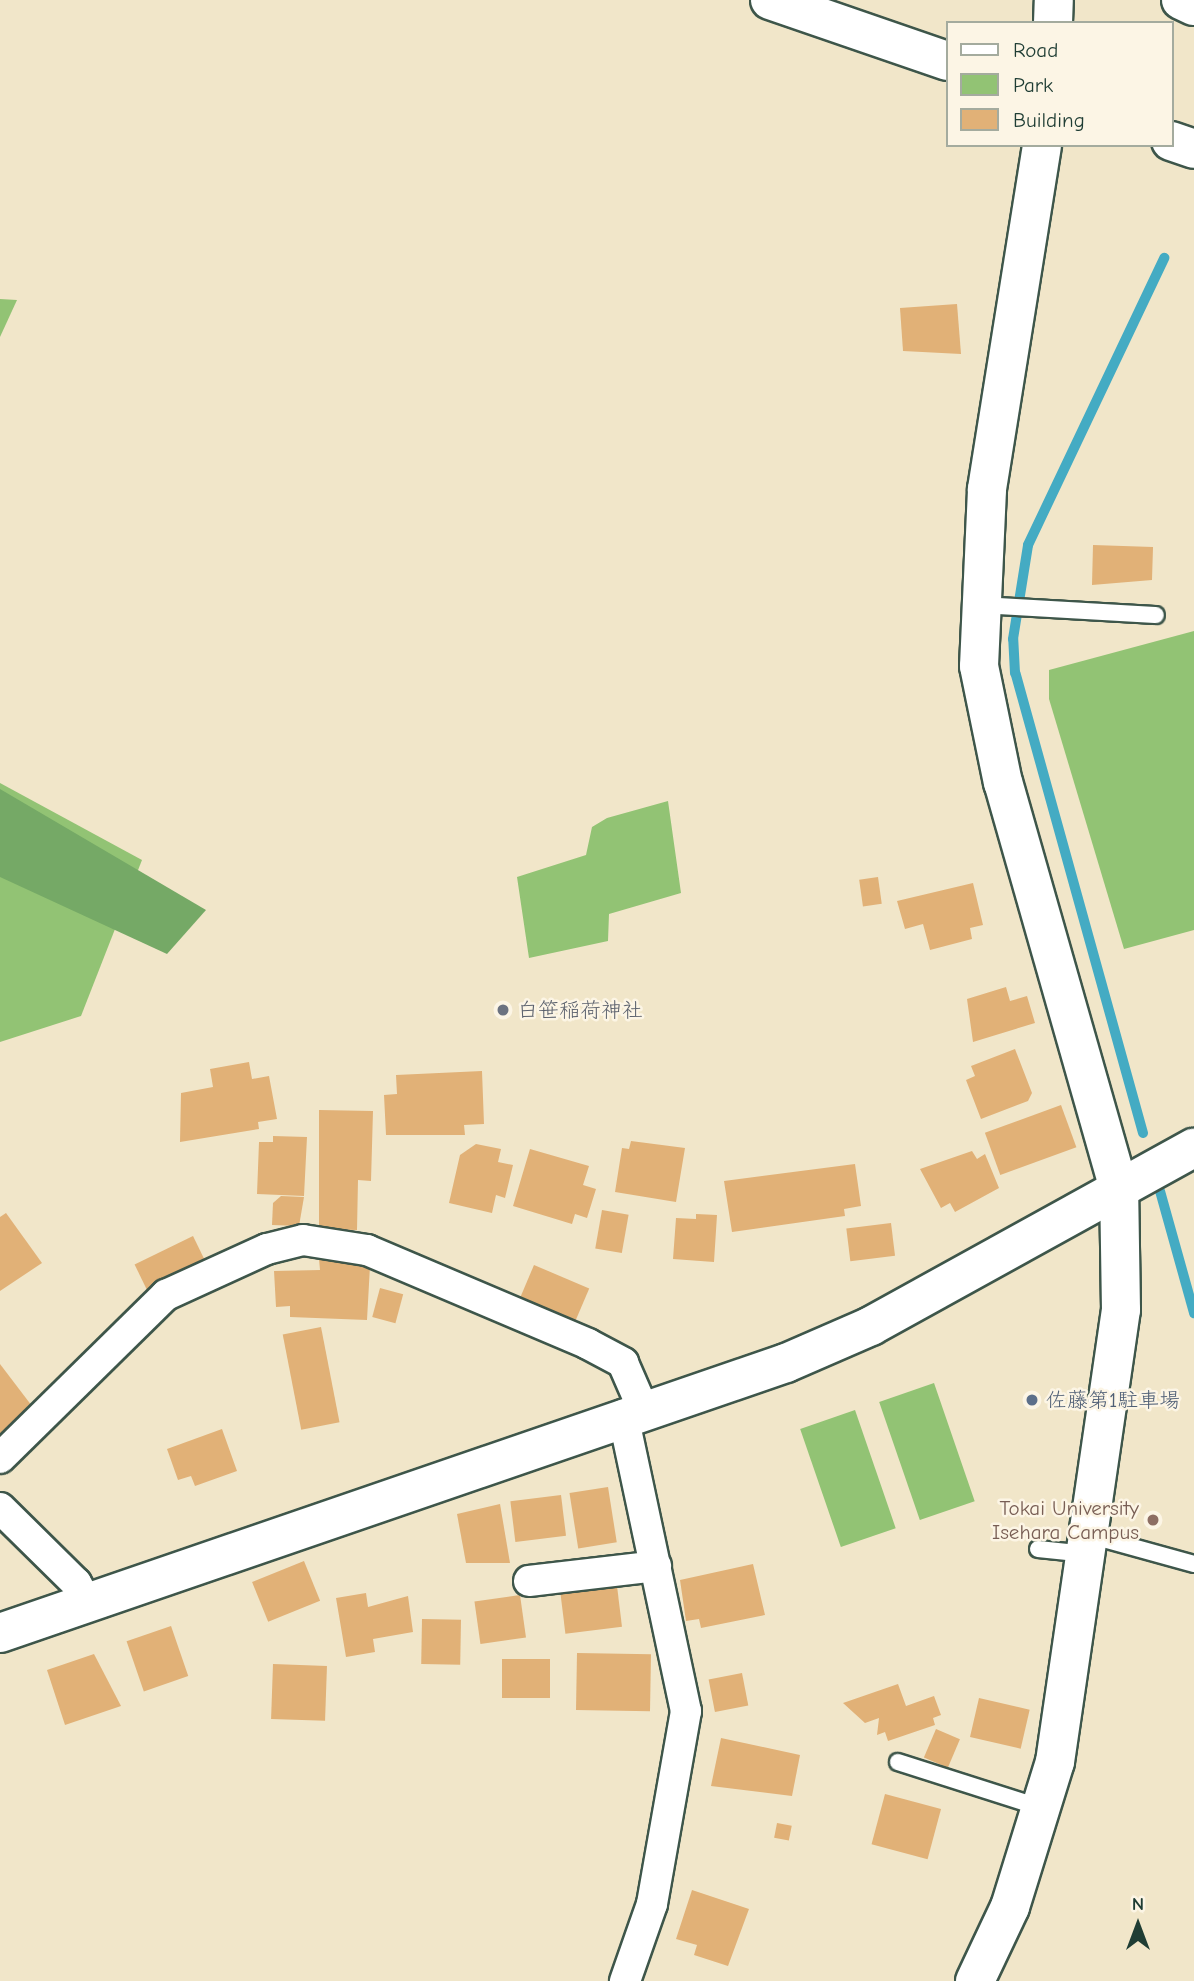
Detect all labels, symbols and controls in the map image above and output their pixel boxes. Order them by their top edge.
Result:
legend [946,21,1173,147]
text: Road [1013,38,1058,62]
text: Park [1013,73,1053,97]
text: Building [1013,108,1085,132]
place label: 白笹稲荷神社 [517,997,643,1023]
marker: 白笹稲荷神社 [495,1002,511,1018]
place label: 佐藤第1駐車場 [1046,1387,1180,1413]
marker: 佐藤第1駐車場 [1024,1392,1040,1408]
place label: Tokai University Isehara Campus [992,1495,1139,1545]
marker: Tokai University Isehara Campus [1145,1512,1161,1528]
north arrow [1103,1890,1173,1960]
text: N [1132,1893,1144,1915]

